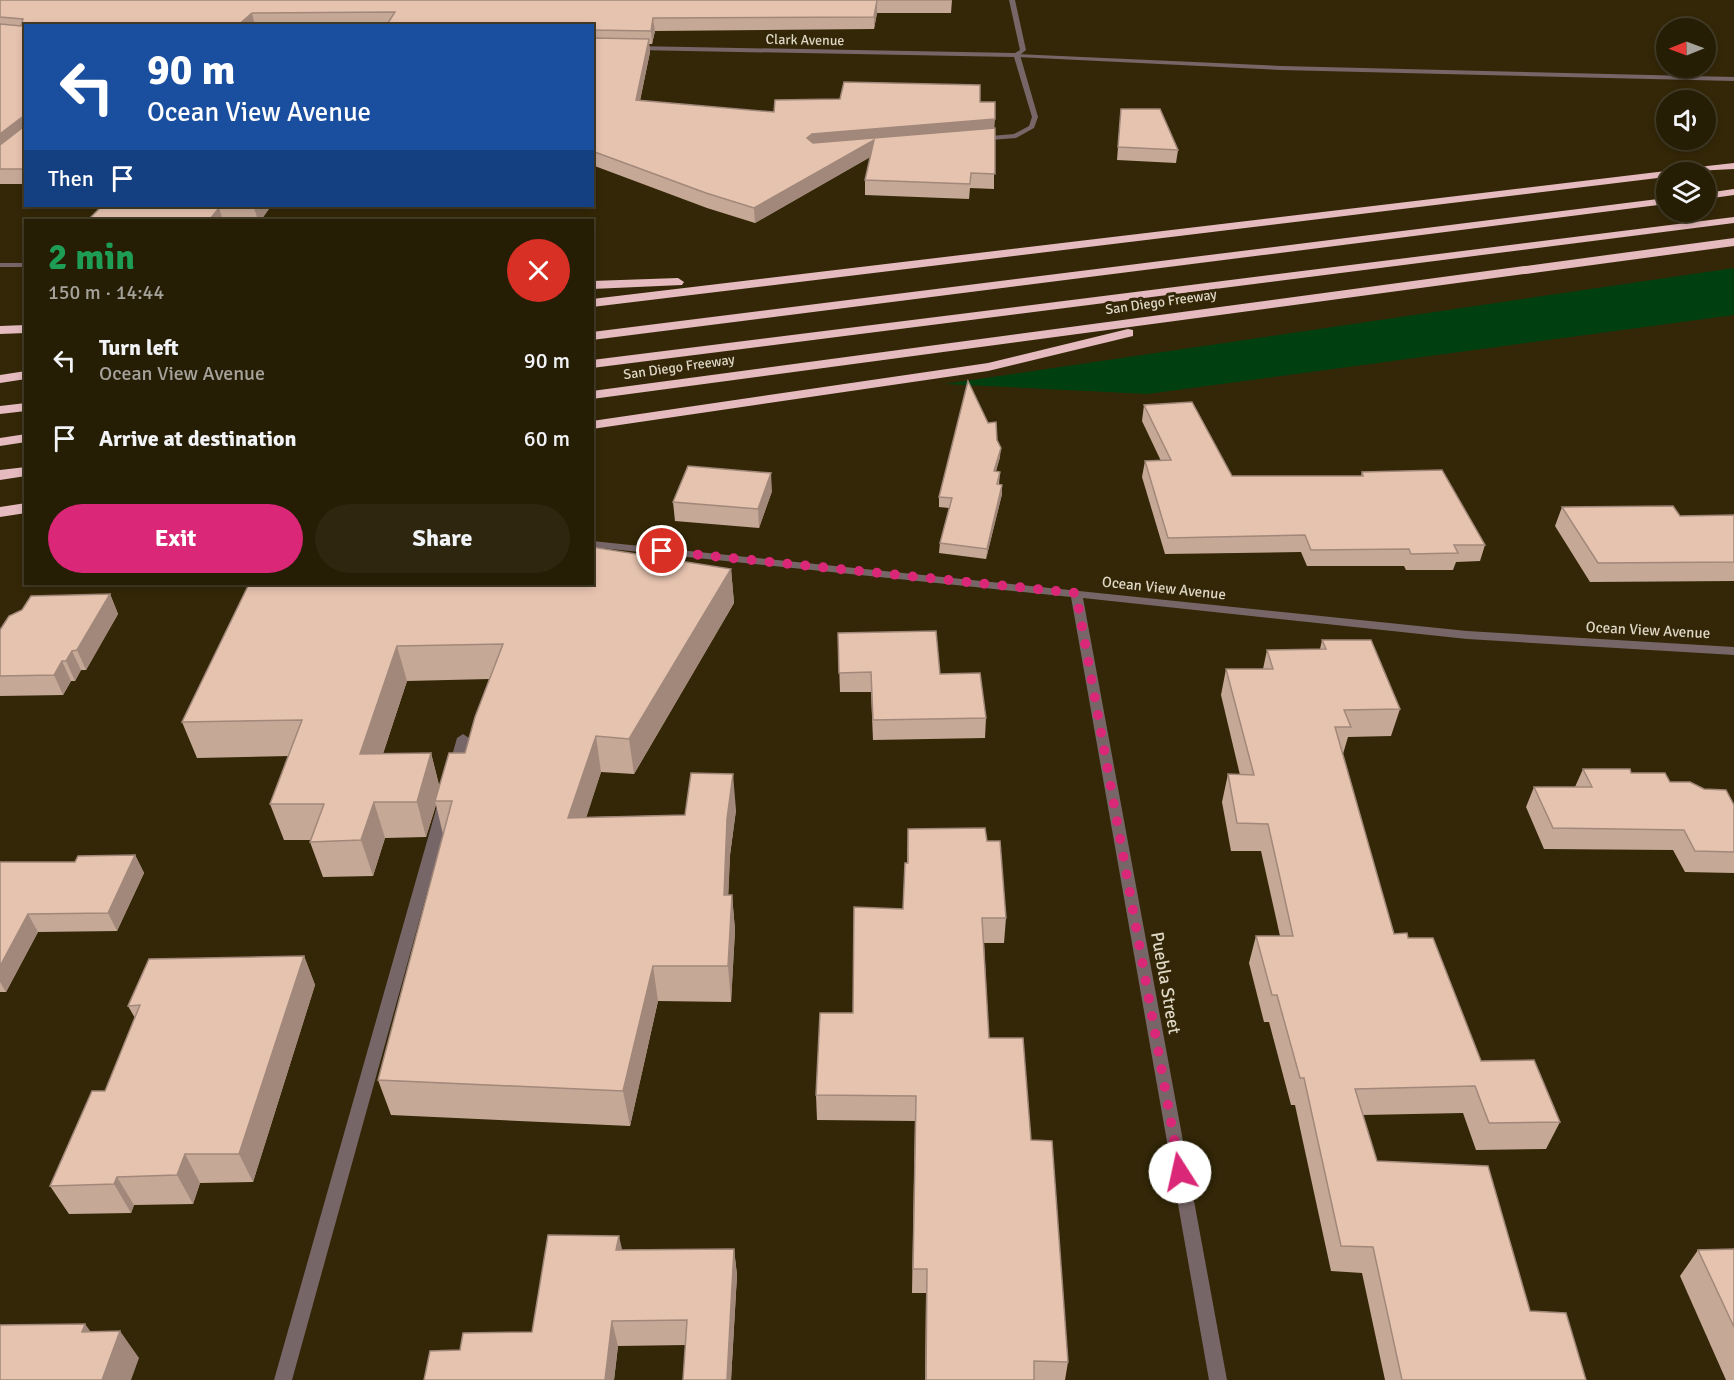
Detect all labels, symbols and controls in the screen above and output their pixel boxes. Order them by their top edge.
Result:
north arrow [1656,18,1716,78]
map controls [1656,18,1716,222]
street label: Clark Avenue [765,31,845,49]
text: 90 m [147,45,236,96]
icon: left [48,48,126,126]
button: sound [1656,90,1716,150]
text: Ocean View Avenue [147,96,371,129]
icon: arrive [106,162,139,195]
button: layers [1656,162,1716,222]
text: Then [48,165,94,192]
text: 2 min [48,235,135,280]
button: close [507,239,570,302]
text: 150 m · 14:44 [48,280,164,305]
street label: San Diego Freeway [1104,286,1218,318]
text: Turn left [99,334,179,361]
icon: left [48,344,81,377]
text: 90 m [524,347,570,374]
street label: San Diego Freeway [622,351,736,383]
text: Ocean View Avenue [99,361,265,386]
icon: arrive [48,422,81,455]
text: Arrive at destination [99,425,296,452]
text: 60 m [524,425,570,452]
button: Exit [48,504,303,573]
button: Share [315,504,570,573]
pin [636,525,687,576]
icon: arrive [645,534,678,567]
street label: Ocean View Avenue [1101,573,1227,603]
street label: Ocean View Avenue [1585,618,1711,642]
street label: Puebla Street [1146,930,1186,1036]
position arrow [1148,1140,1212,1204]

